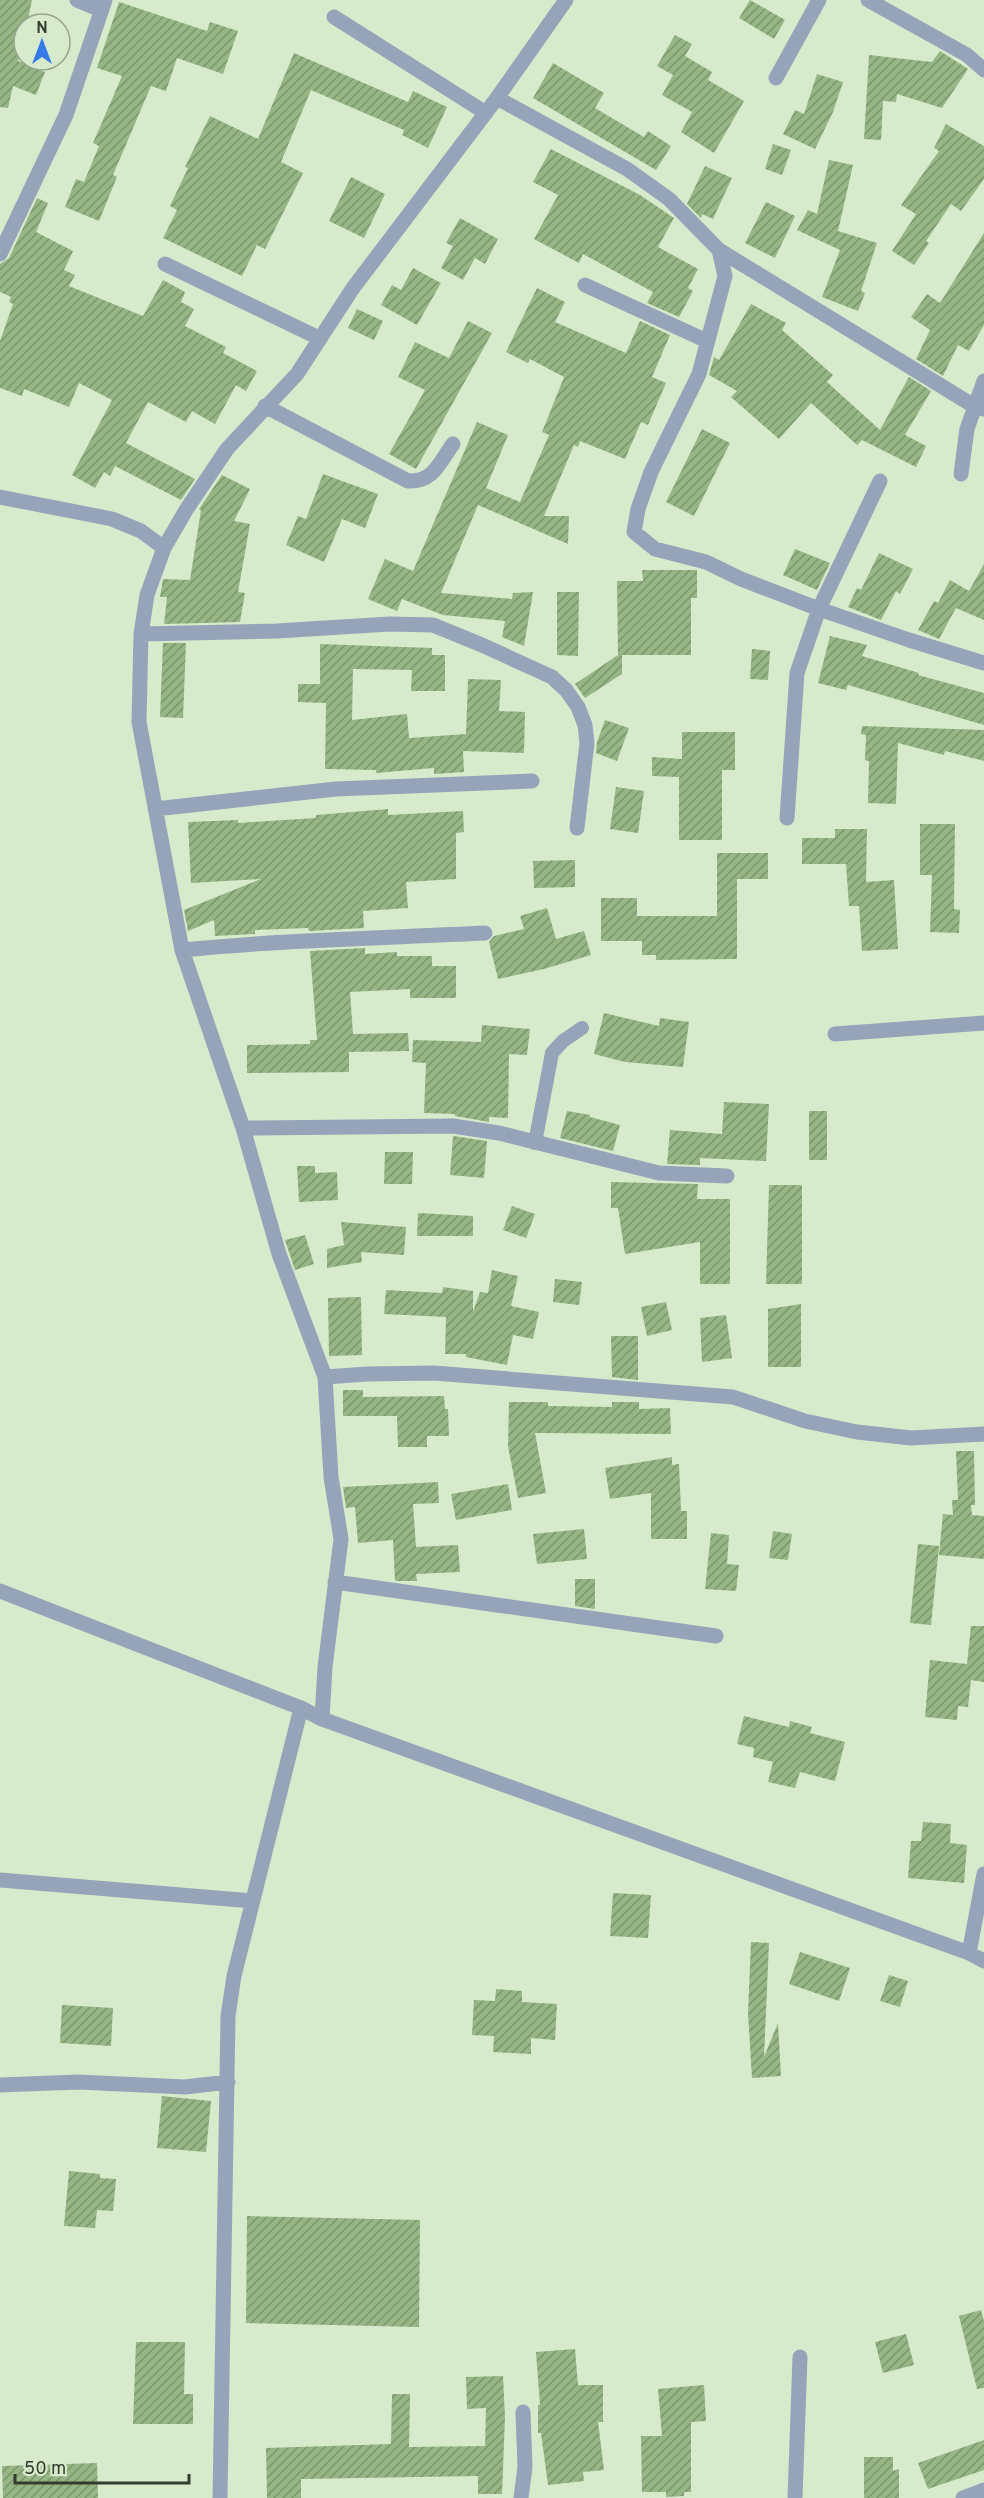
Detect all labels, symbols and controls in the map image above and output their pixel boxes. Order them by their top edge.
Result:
north arrow [12,12,72,72]
text: N [36,19,48,39]
scale bar [15,2447,189,2485]
text: 50 m [24,2458,66,2481]

